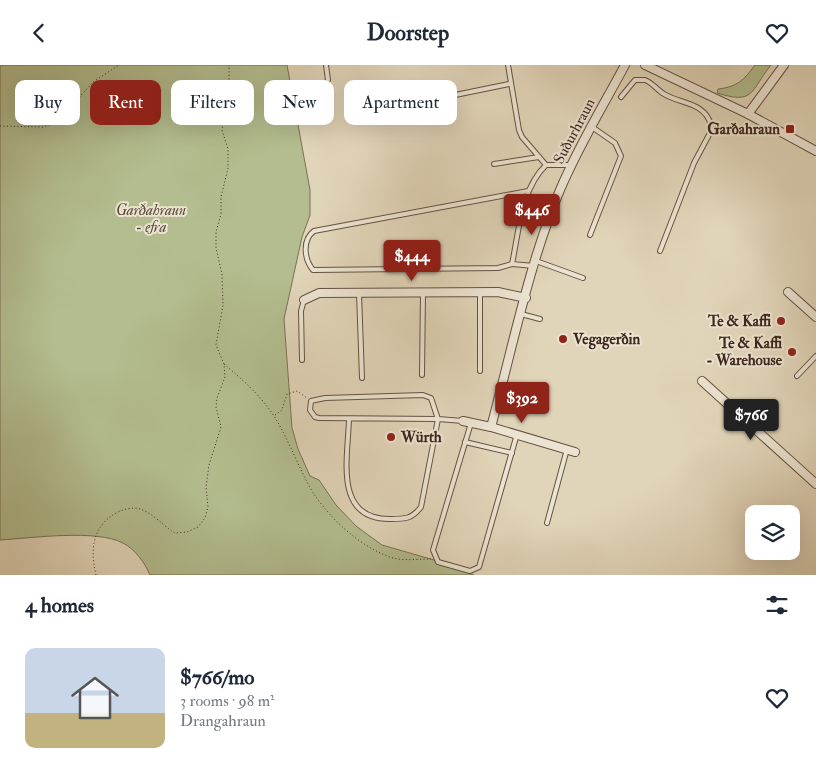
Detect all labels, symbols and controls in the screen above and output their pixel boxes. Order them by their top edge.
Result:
icon: back [25,19,53,47]
text: Doorstep [367,19,449,47]
icon: heart [763,19,791,47]
chip: Buy [15,80,80,125]
chip: Rent [90,80,161,125]
chip: Filters [171,80,254,125]
chip: New [264,80,334,125]
chip: Apartment [344,80,457,125]
street label: Suðurhraun [549,95,600,167]
place label: Garðahraun [707,120,780,139]
marker: Garðahraun [784,123,796,135]
pin: $446 [502,193,562,236]
text: $446 [515,200,549,220]
park label: Garðahraun - efra [116,201,186,237]
pin: $444 [382,239,442,282]
text: $444 [395,246,429,266]
place label: Te & Kaffi [707,312,772,331]
marker: Te & Kaffi [775,315,787,327]
place label: Vegagerðin [572,330,640,350]
marker: Vegagerðin [557,333,569,345]
place label: Te & Kaffi - Warehouse [706,334,783,370]
marker: Te & Kaffi - Warehouse [786,346,798,358]
pin: $392 [492,381,552,424]
text: $392 [506,388,538,408]
pin: $766 [721,399,781,441]
text: $766 [735,405,767,425]
place label: Würth [400,428,442,447]
marker: Würth [385,431,397,443]
map controls [745,505,800,560]
button: layers [745,505,800,560]
icon: filters [763,591,791,619]
text: 4 homes [25,592,94,619]
text: $766/mo [180,664,254,691]
icon: home [65,668,125,728]
icon: heart [763,684,791,712]
text: 3 rooms · 98 m² [180,691,275,711]
text: Drangahraun [180,711,266,731]

